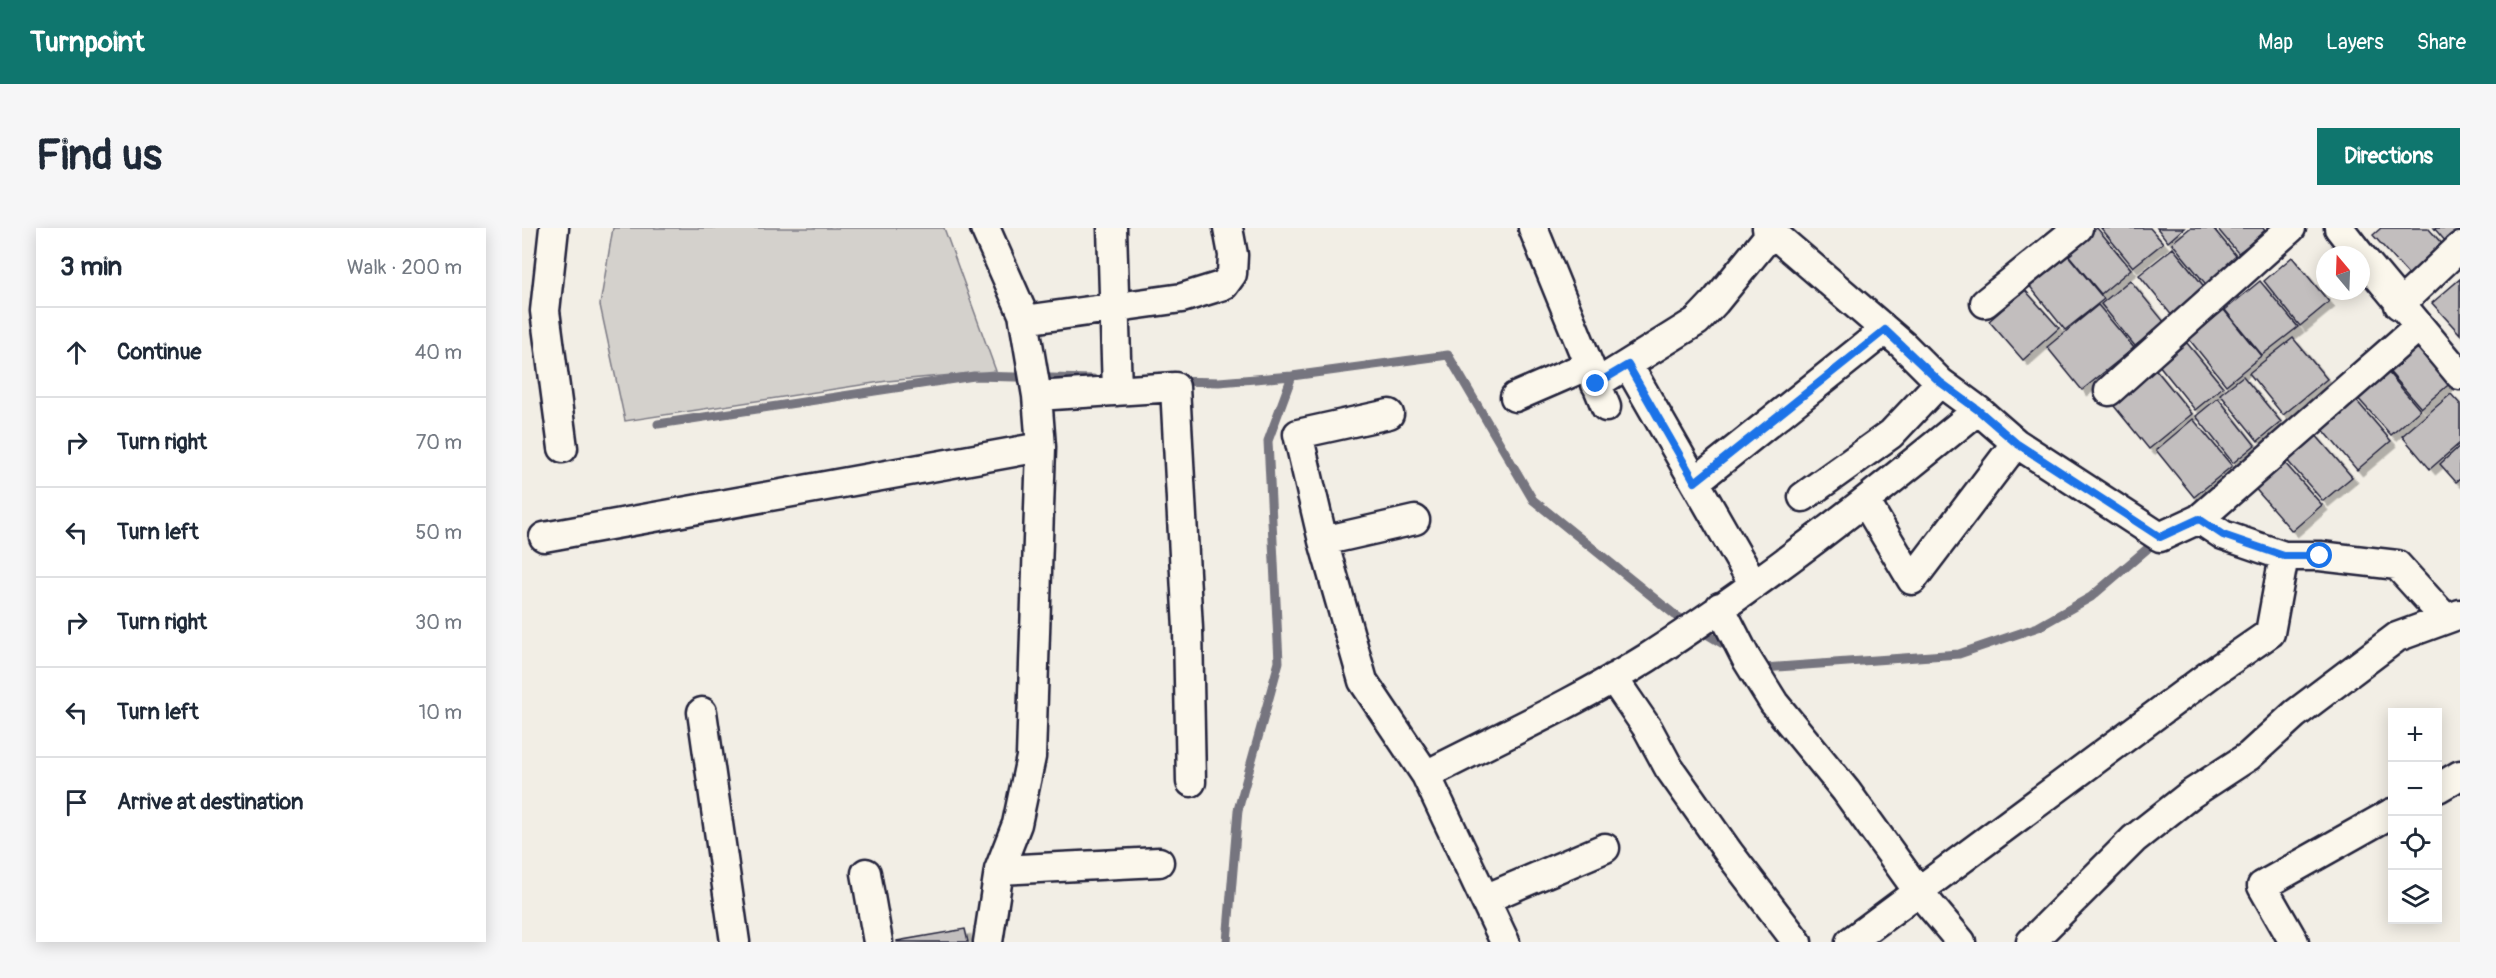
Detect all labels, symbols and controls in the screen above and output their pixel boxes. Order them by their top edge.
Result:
text: Turnpoint [30,25,144,60]
text: Map [2258,29,2293,56]
text: Layers [2326,29,2384,56]
text: Share [2417,29,2466,56]
button: Directions [2317,128,2460,185]
text: Find us [36,130,162,182]
north arrow [2316,246,2370,300]
text: 3 min [60,251,122,283]
text: Walk · 200 m [347,255,462,280]
icon: ahead [60,336,93,369]
text: Continue [117,338,201,366]
text: 40 m [415,340,462,365]
route end [1582,370,1608,396]
icon: right [60,426,93,459]
text: Turn right [117,428,207,456]
text: 70 m [416,430,462,455]
icon: left [60,516,93,549]
text: Turn left [117,518,199,546]
text: 50 m [415,520,462,545]
route start [2306,542,2332,568]
icon: right [60,606,93,639]
text: Turn right [117,608,207,636]
text: 30 m [415,610,462,635]
icon: left [60,696,93,729]
text: Turn left [117,698,199,726]
text: 10 m [418,700,462,725]
map controls [2388,708,2442,924]
button: + [2388,708,2442,762]
button: − [2388,762,2442,816]
icon: arrive [60,786,93,819]
text: Arrive at destination [117,788,303,816]
button: locate [2388,816,2442,870]
button: layers [2388,870,2442,924]

